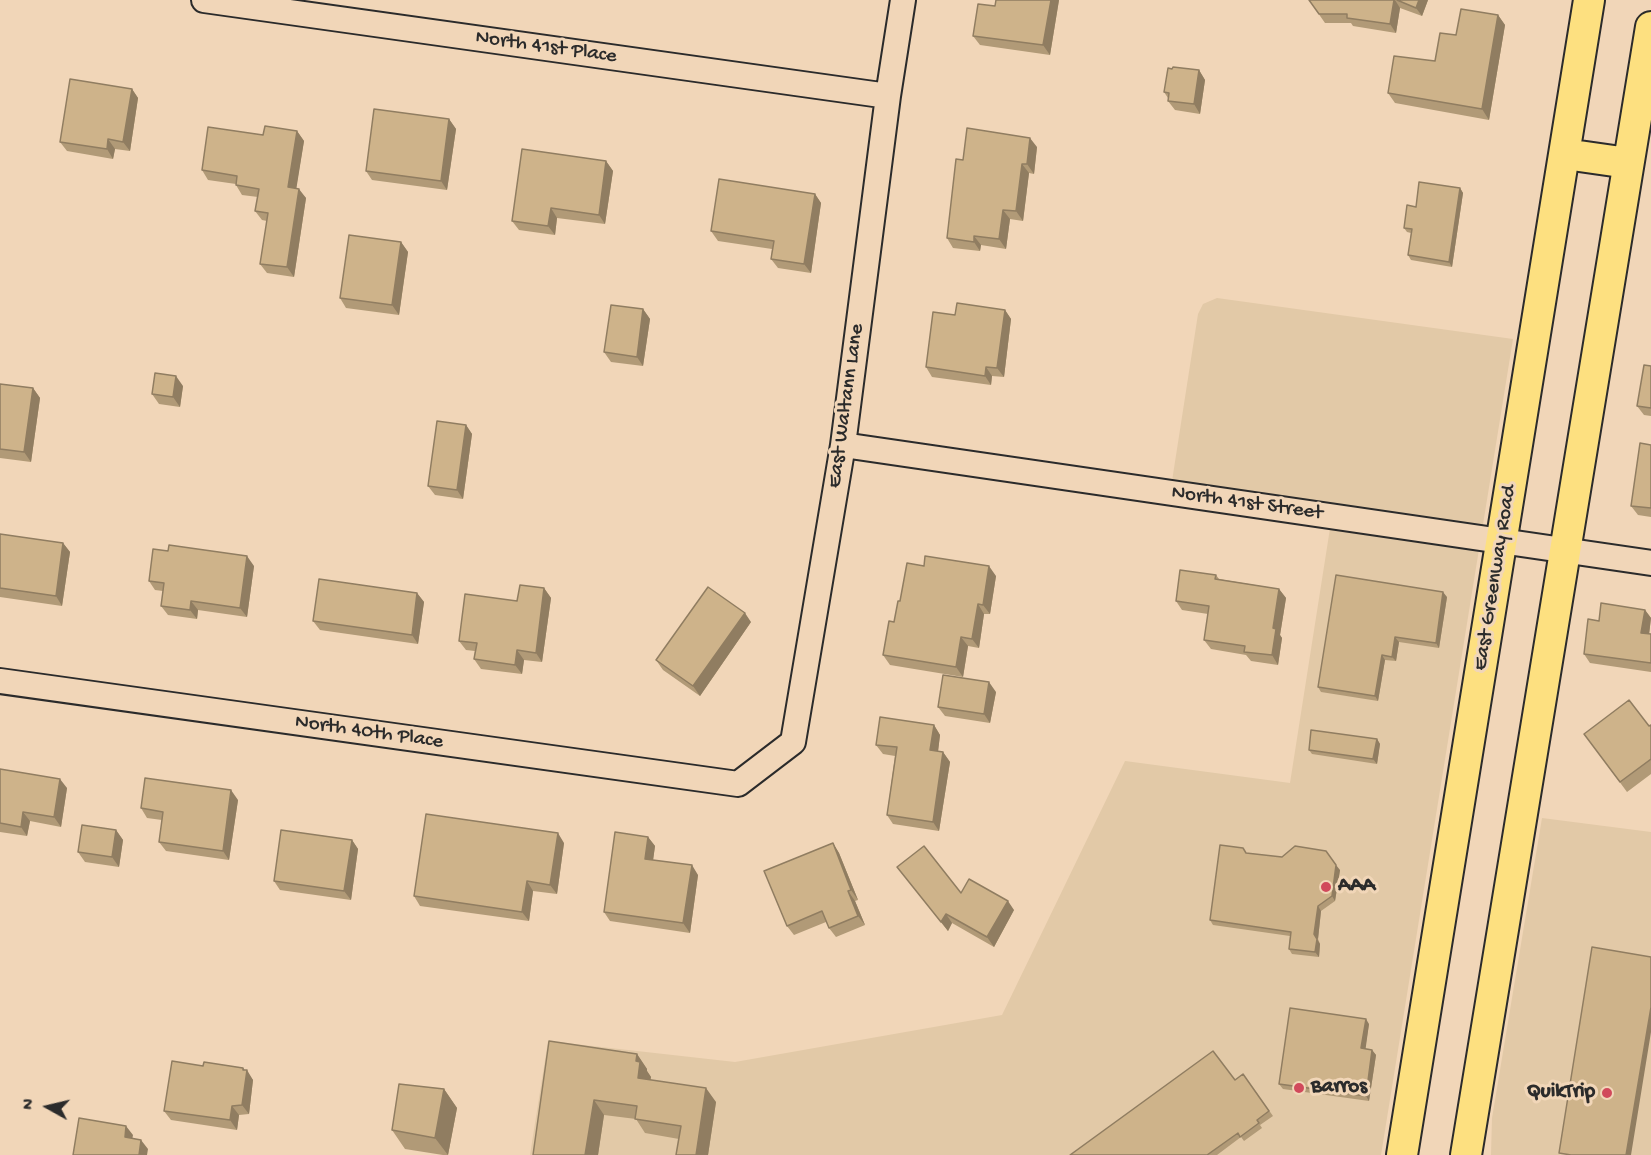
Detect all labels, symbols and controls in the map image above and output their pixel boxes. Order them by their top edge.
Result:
street label: North 41st Place [474,26,618,70]
street label: East Waltann Lane [823,322,871,490]
street label: North 41st Street [1170,481,1324,527]
street label: East Greenway Road [1469,483,1523,673]
street label: North 40th Place [293,710,445,756]
place label: AAA [1338,874,1375,900]
marker: AAA [1319,880,1333,894]
place label: Barros [1311,1075,1367,1101]
north arrow [18,1077,78,1137]
place label: QuikTrip [1527,1080,1595,1106]
marker: Barros [1292,1081,1306,1095]
marker: QuikTrip [1600,1086,1614,1100]
text: N [20,1098,40,1111]

